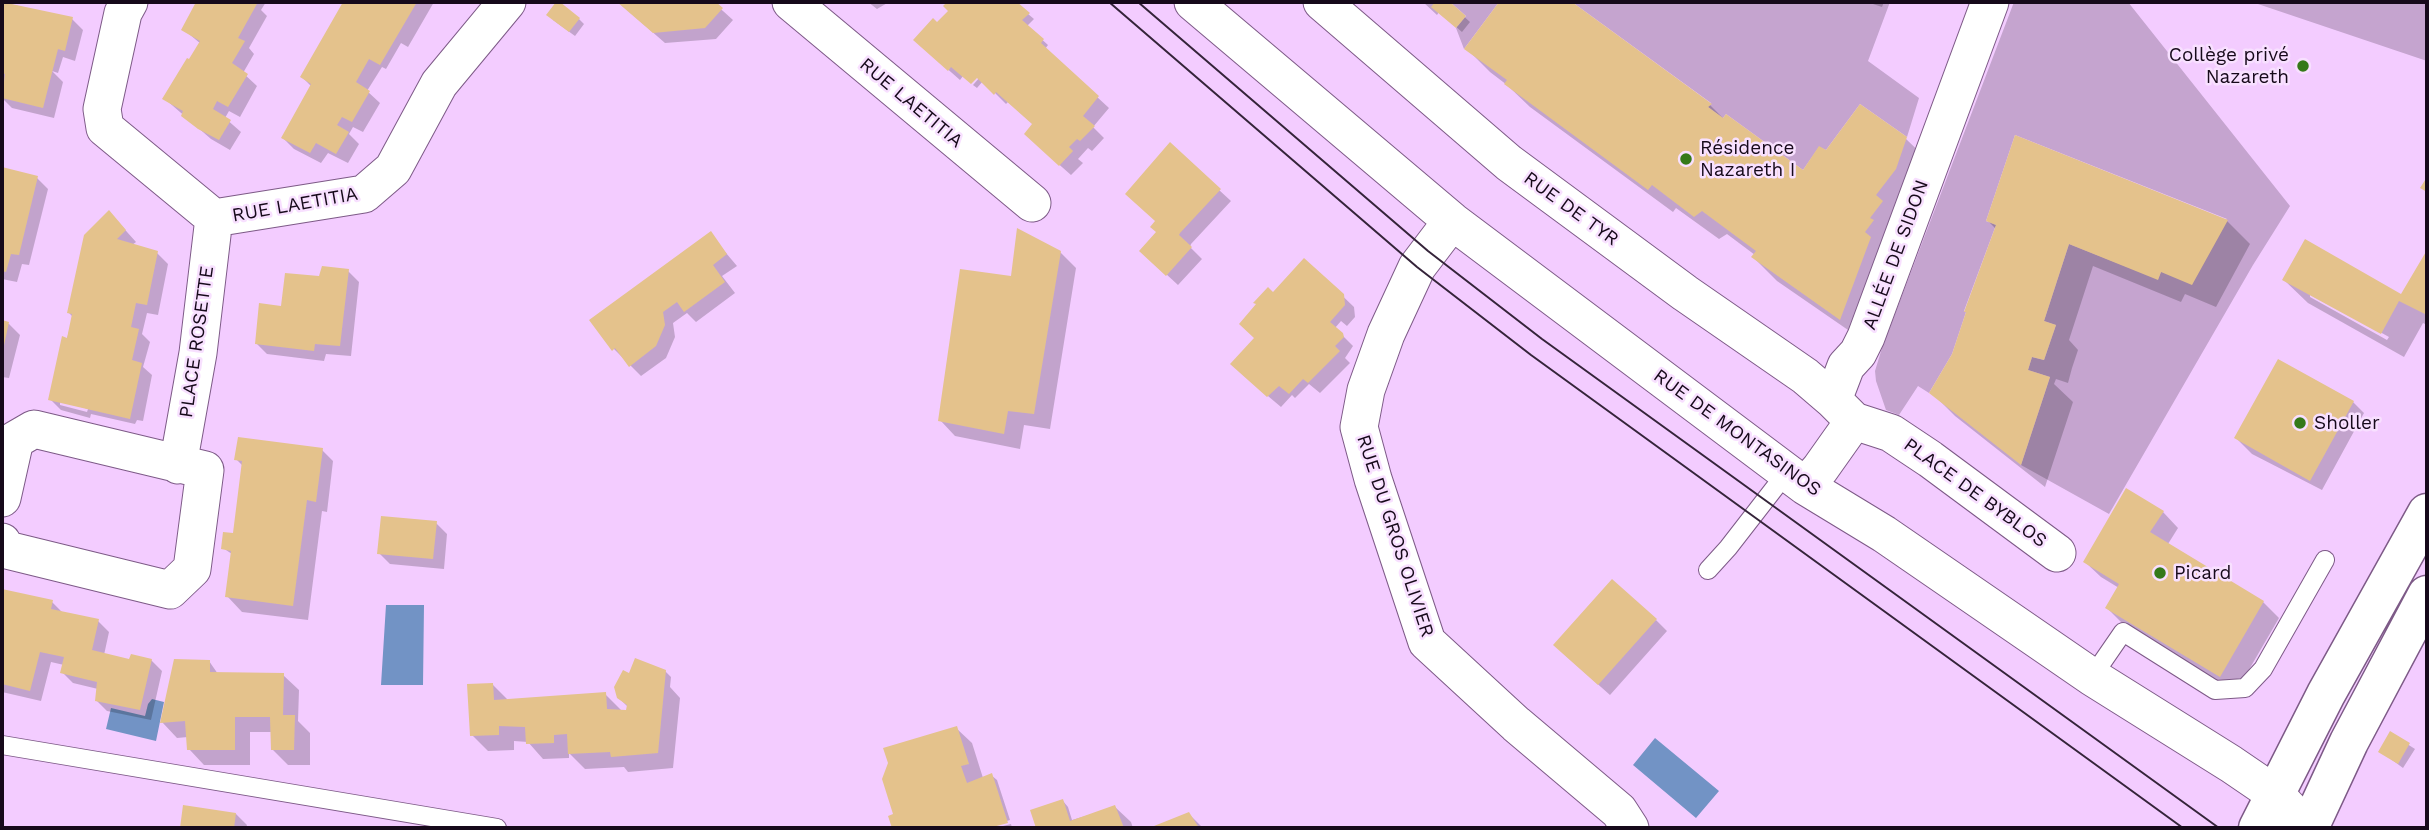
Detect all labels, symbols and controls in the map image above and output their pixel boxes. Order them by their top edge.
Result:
place label: Collège privé Nazareth [2169,44,2289,88]
street label: RUE LAETITIA [855,53,967,153]
marker: Collège privé Nazareth [2295,58,2311,74]
place label: Résidence Nazareth I [1700,137,1795,181]
marker: Résidence Nazareth I [1678,151,1694,167]
street label: RUE DE TYR [1519,167,1623,251]
street label: ALLÉE DE SIDON [1858,177,1934,333]
street label: RUE LAETITIA [230,183,360,227]
street label: PLACE ROSETTE [175,265,219,419]
street label: RUE DE MONTASINOS [1649,365,1825,501]
place label: Sholler [2314,412,2380,434]
marker: Sholler [2292,415,2308,431]
street label: RUE DU GROS OLIVIER [1352,432,1438,640]
street label: PLACE DE BYBLOS [1899,433,2051,553]
place label: Picard [2174,562,2231,584]
marker: Picard [2152,565,2168,581]

